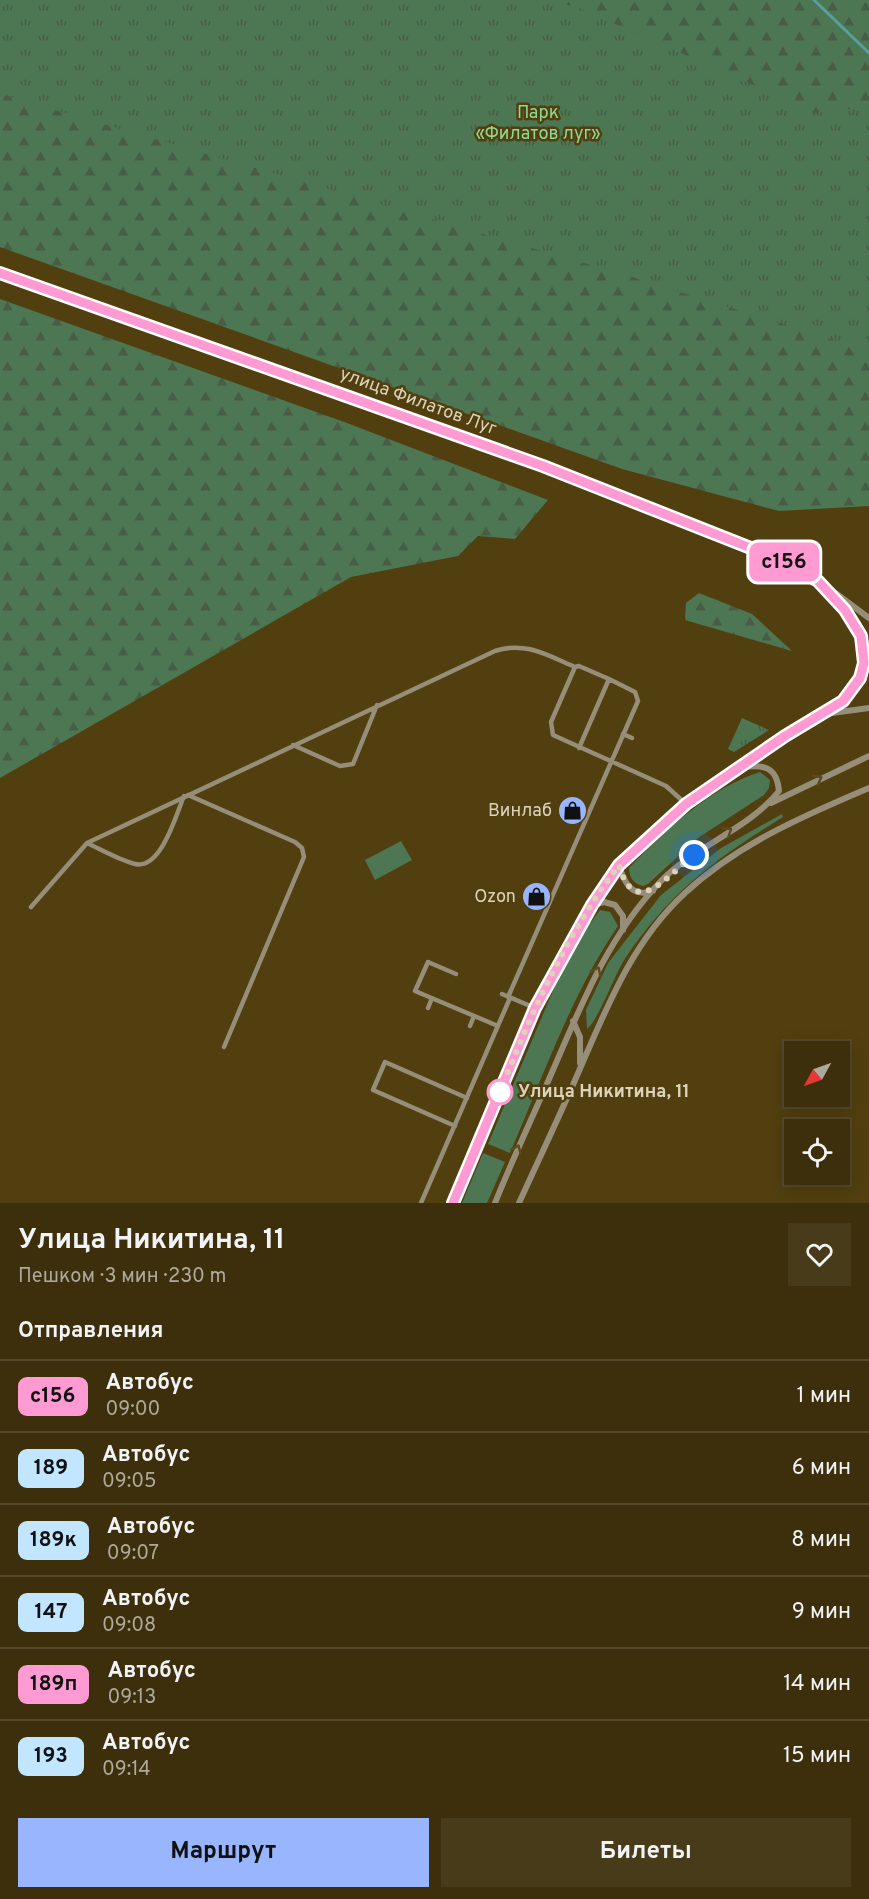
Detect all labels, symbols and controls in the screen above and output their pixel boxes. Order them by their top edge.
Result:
park label: Парк «Филатов луг» [476,102,600,146]
street label: улица Филатов Луг [336,363,500,441]
line badge: с156 [742,542,826,582]
text: с156 [761,549,807,576]
one-way arrow [811,775,822,786]
shop icon: Винлаб [557,795,589,827]
place label: Винлаб [488,800,552,823]
one-way arrow [722,826,732,838]
your location [679,840,709,870]
shop icon: Ozon [521,881,553,913]
place label: Ozon [474,886,516,909]
one-way arrow [590,967,601,977]
north arrow [784,1041,850,1107]
map controls [784,1041,850,1185]
marker: Улица Никитина, 11 [487,1079,513,1105]
place label: Улица Никитина, 11 [518,1081,690,1104]
button: locate [784,1119,850,1185]
one-way arrow [510,1145,522,1156]
text: Улица Никитина, 11 [18,1223,285,1259]
button: heart [788,1223,851,1286]
text: Пешком · 3 мин · 230 m [18,1264,227,1290]
text: Отправления [18,1318,163,1345]
text: Автобус [106,1370,194,1397]
text: с156 [30,1383,76,1410]
text: 1 мин [797,1383,851,1410]
text: 09:00 [106,1397,160,1423]
text: Автобус [102,1442,190,1469]
text: 189 [34,1455,68,1482]
text: 6 мин [792,1455,851,1482]
text: 09:05 [102,1469,157,1495]
text: Автобус [107,1514,195,1541]
text: 189к [30,1527,77,1554]
text: 8 мин [791,1527,851,1554]
text: 09:07 [107,1541,159,1567]
text: Автобус [102,1586,190,1613]
text: 147 [34,1599,68,1626]
text: 9 мин [792,1599,851,1626]
text: 09:08 [102,1613,156,1639]
text: Автобус [107,1658,196,1685]
text: 189п [30,1671,77,1698]
text: 14 мин [783,1671,851,1698]
text: 09:13 [107,1685,156,1711]
text: Автобус [102,1730,190,1757]
text: 193 [34,1743,68,1770]
text: 15 мин [783,1743,851,1770]
text: 09:14 [102,1757,151,1783]
button: Маршрут [18,1818,429,1887]
button: Билеты [441,1818,851,1887]

